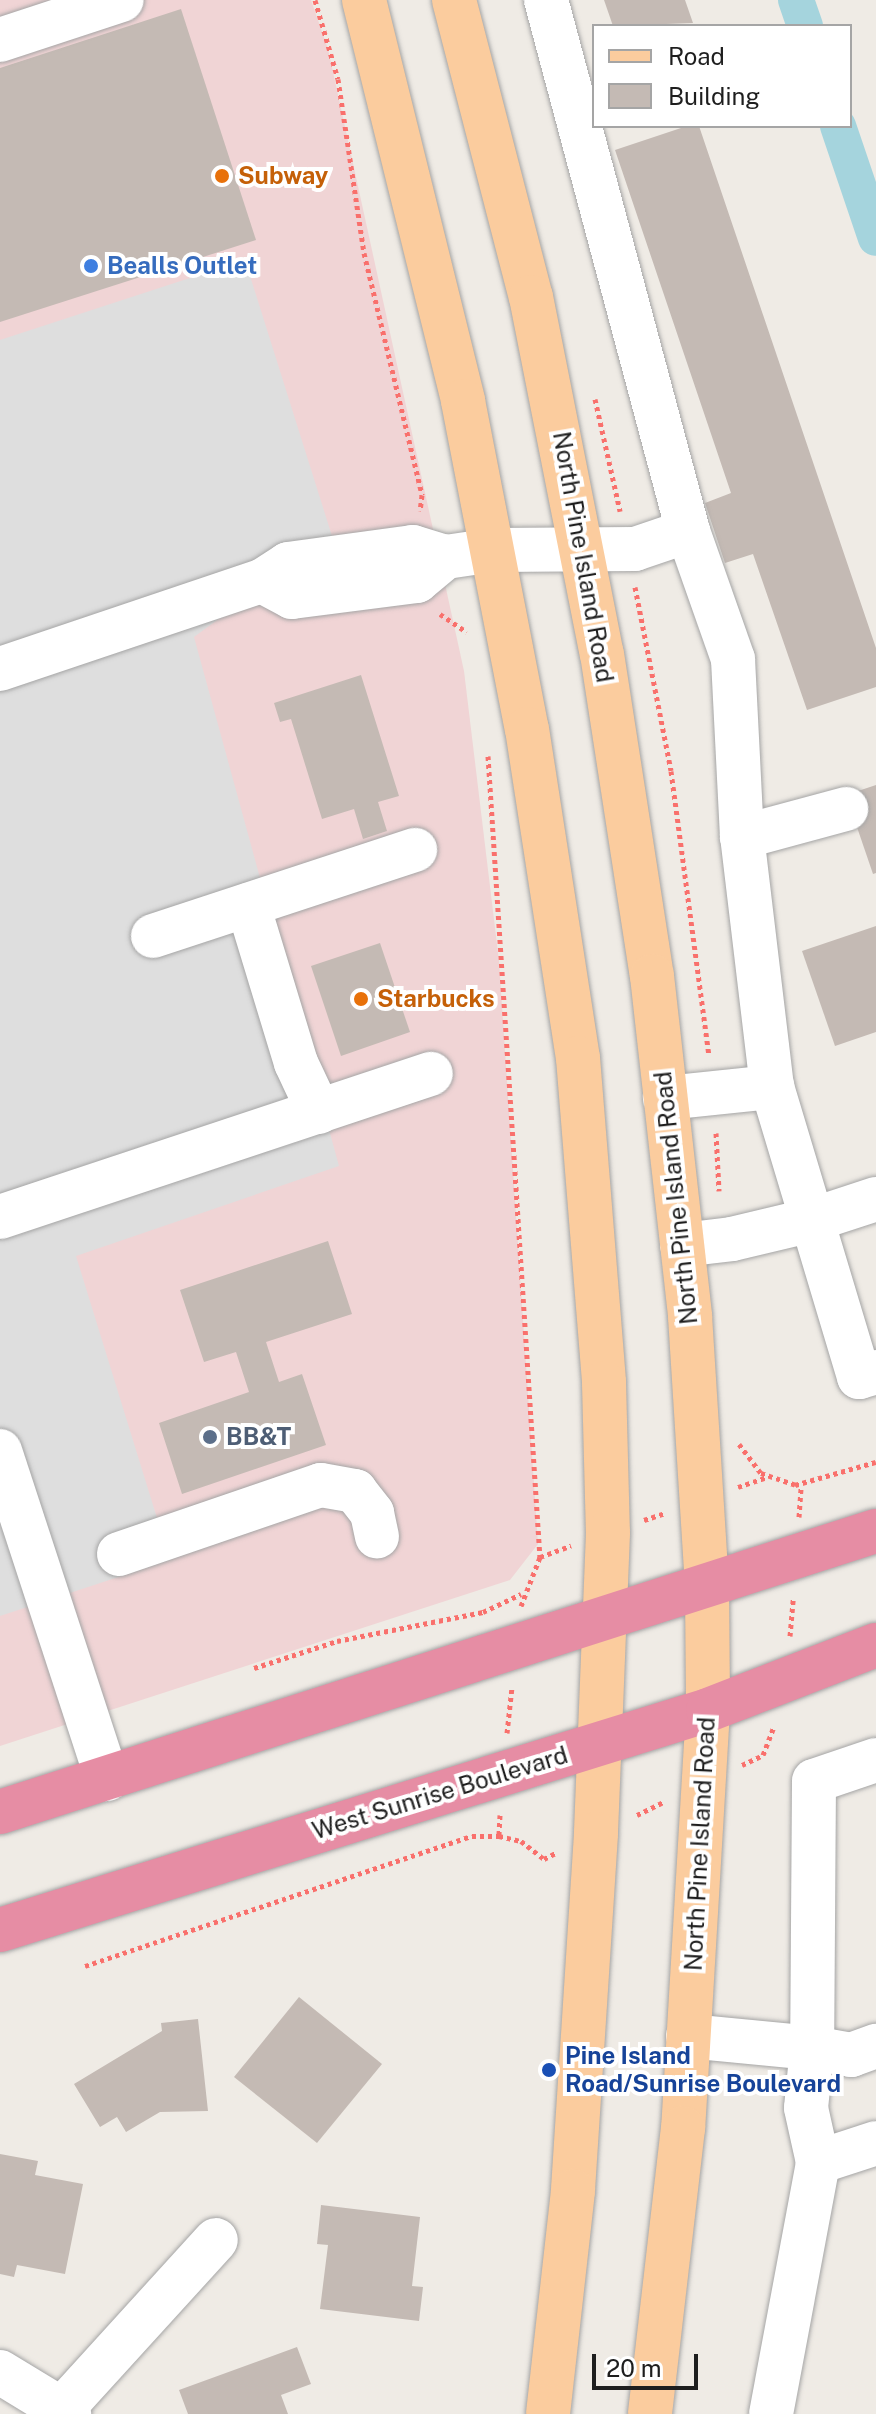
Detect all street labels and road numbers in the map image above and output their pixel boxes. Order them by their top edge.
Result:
street label: North Pine Island Road [547,429,619,685]
street label: North Pine Island Road [648,1070,704,1326]
street label: North Pine Island Road [679,1716,721,1972]
street label: West Sunrise Boulevard [309,1740,571,1846]

